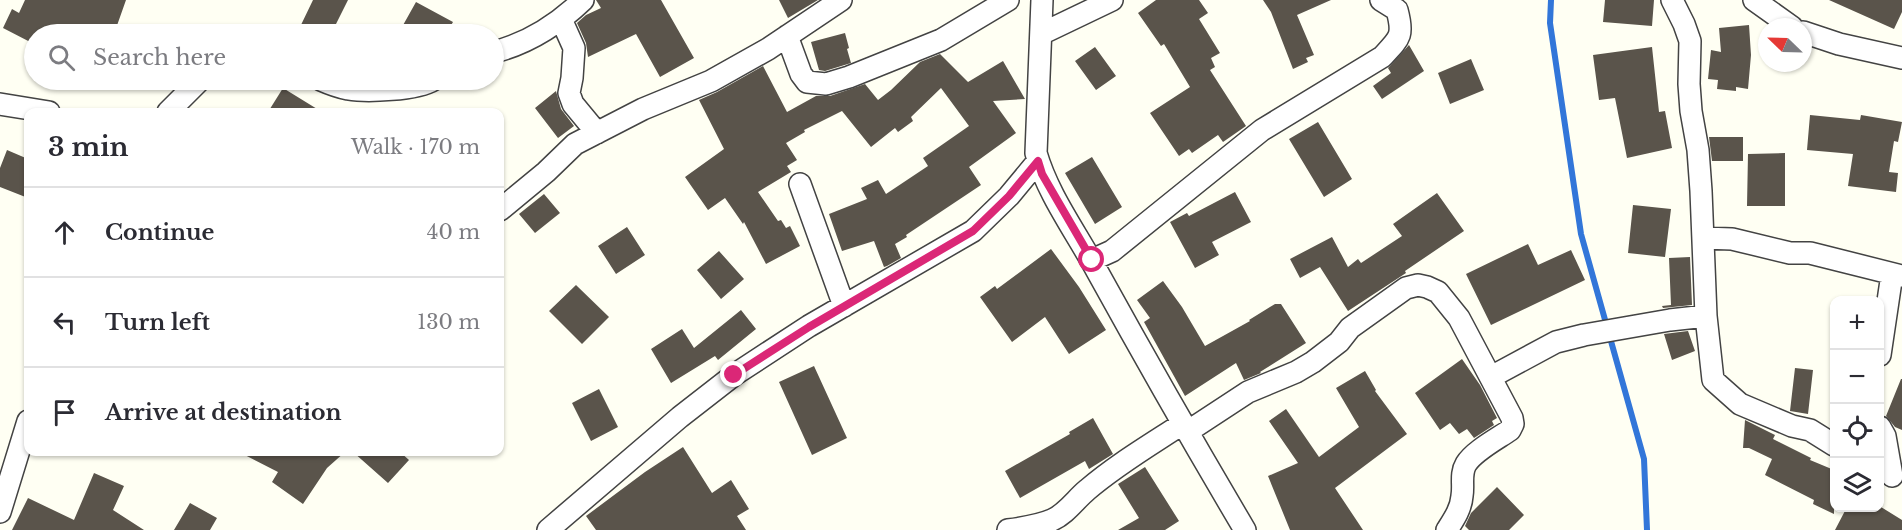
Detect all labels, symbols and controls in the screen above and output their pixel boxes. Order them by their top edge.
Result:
north arrow [1758,18,1812,72]
search box [24,24,504,90]
icon: search [45,41,78,74]
text: Search here [93,44,226,71]
text: 3 min [48,131,129,163]
text: Walk · 170 m [351,135,480,159]
icon: ahead [48,216,81,249]
text: Continue [105,219,214,246]
text: 40 m [427,220,480,244]
route start [1078,246,1104,272]
map controls [1830,296,1884,512]
button: + [1830,296,1884,350]
icon: left [48,306,81,339]
text: Turn left [105,309,210,336]
text: 130 m [417,310,480,334]
button: − [1830,350,1884,404]
route end [720,361,746,387]
icon: arrive [48,396,81,429]
text: Arrive at destination [105,399,342,426]
button: locate [1830,404,1884,458]
button: layers [1830,458,1884,512]

